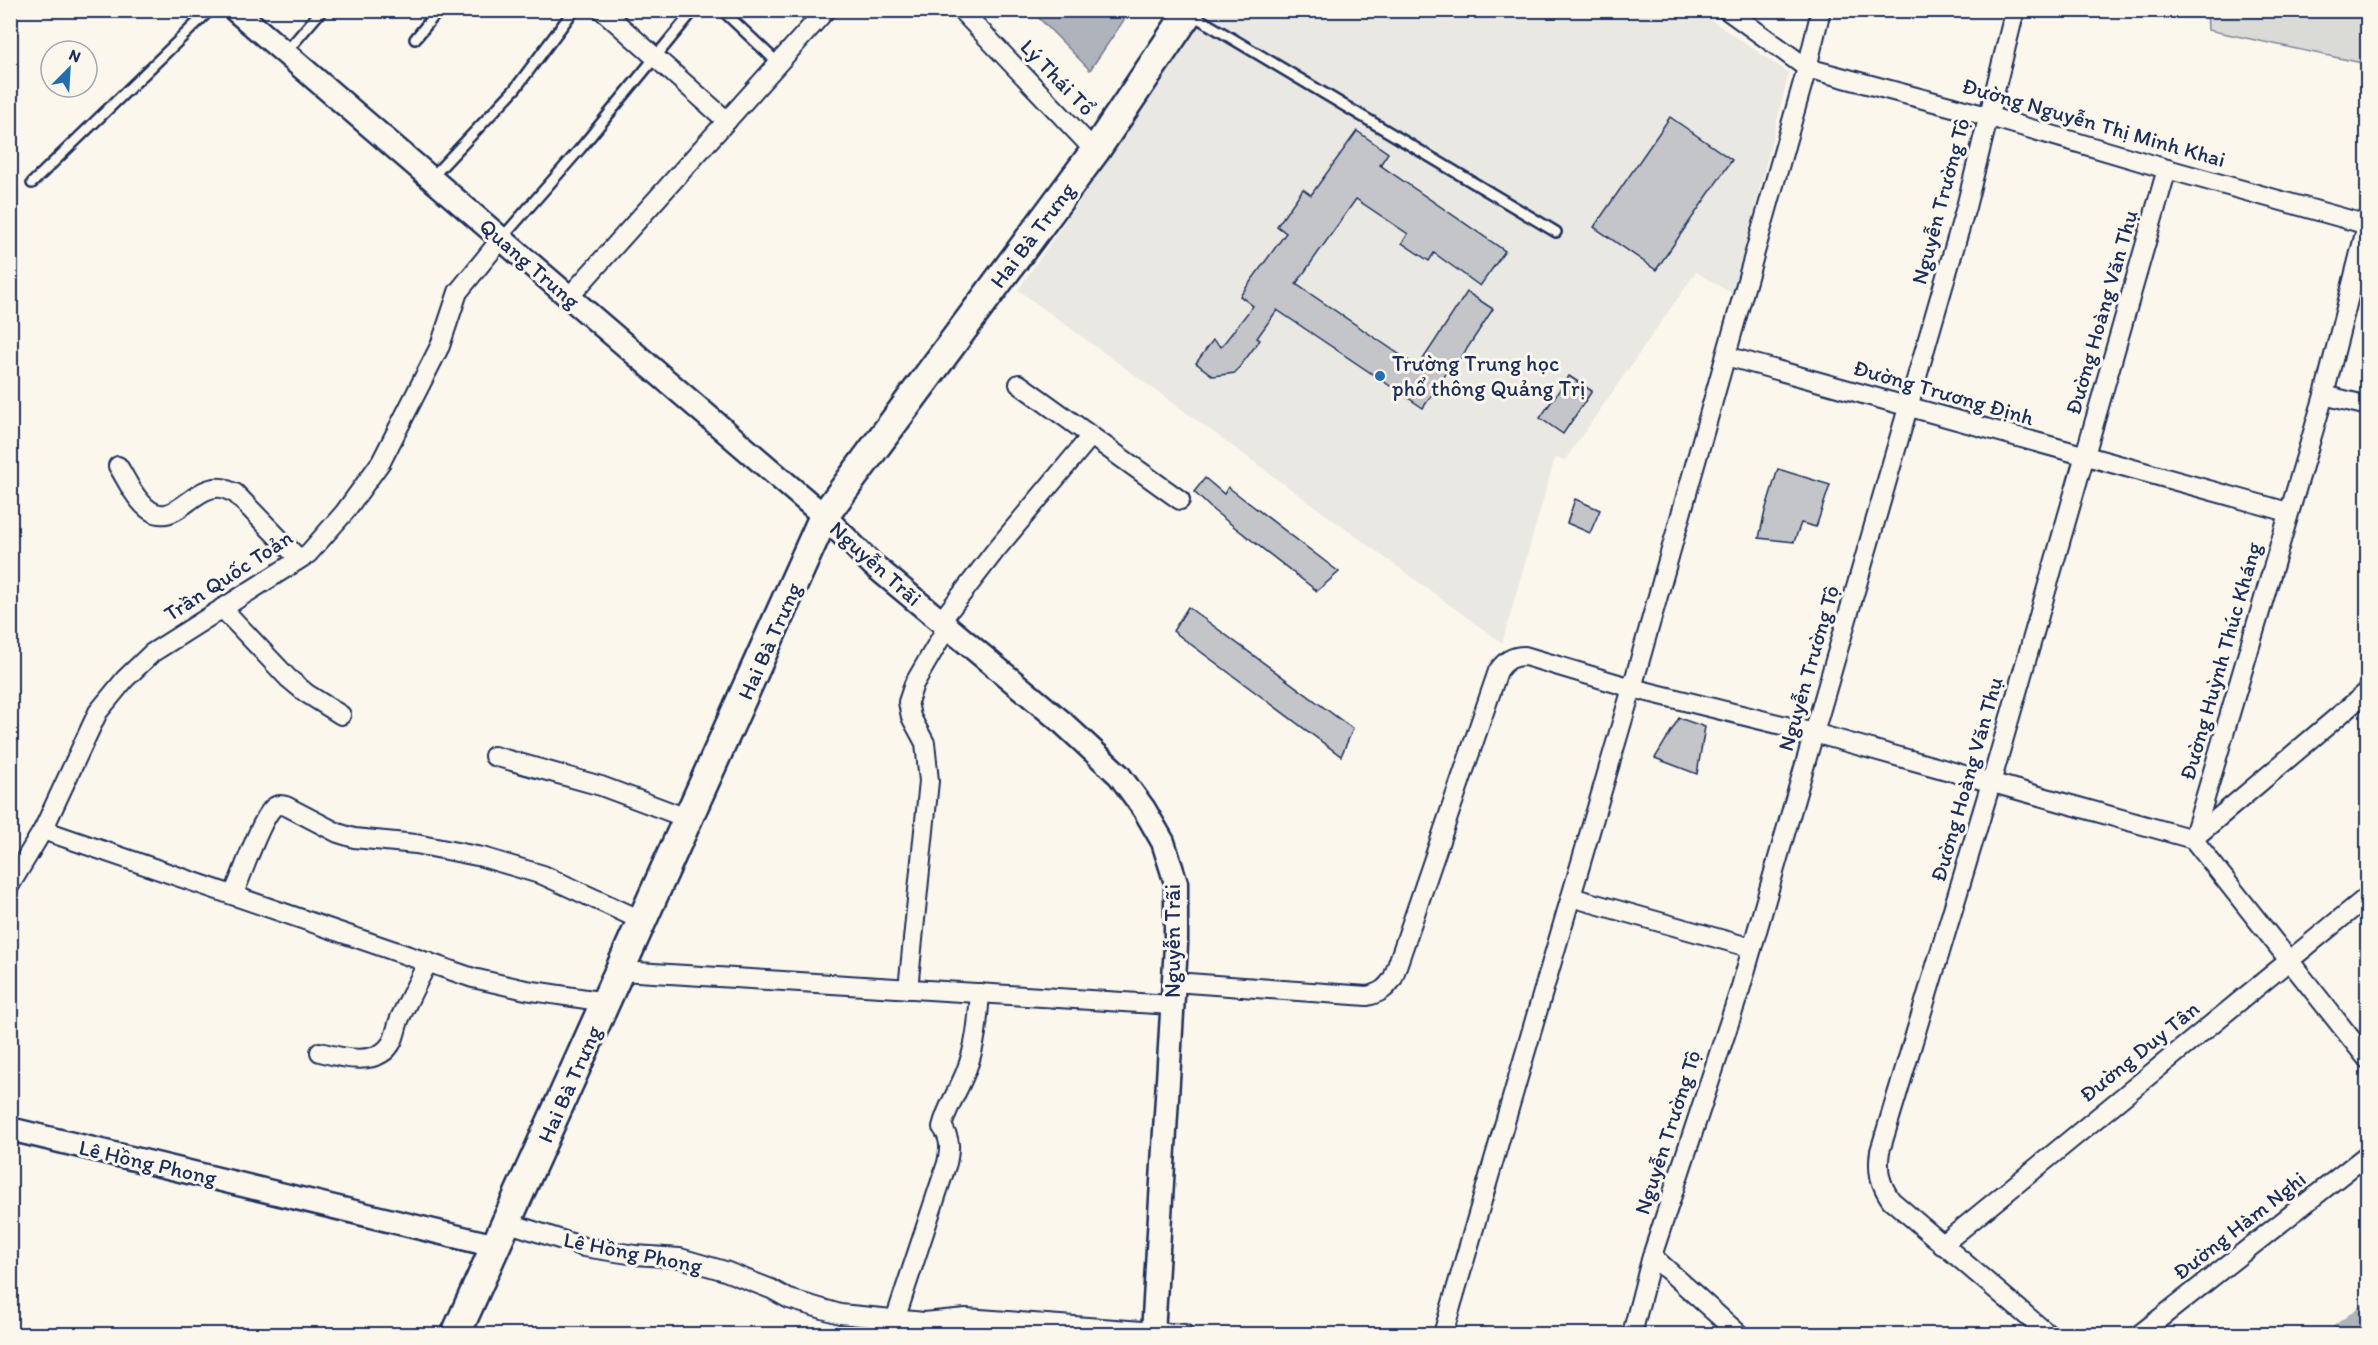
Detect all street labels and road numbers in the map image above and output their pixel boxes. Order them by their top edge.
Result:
street label: Lý Thái Tổ [1015,34,1101,121]
street label: Đường Nguyễn Thị Minh Khai [1959,72,2229,173]
street label: Nguyễn Trường Tộ [1905,115,1976,287]
street label: Hai Bà Trưng [984,177,1081,293]
street label: Đường Hoàng Văn Thụ [2059,207,2144,418]
street label: Quang Trung [474,212,586,315]
street label: Đường Trương Định [1850,354,2037,431]
street label: Nguyễn Trãi [824,515,927,612]
street label: Trần Quốc Toản [159,523,298,627]
street label: Đường Huỳnh Thúc Kháng [2174,538,2268,783]
street label: Hai Bà Trưng [732,578,808,704]
street label: Nguyễn Trường Tộ [1772,582,1845,754]
street label: Đường Hoàng Văn Thụ [1924,674,2009,885]
street label: Nguyễn Trãi [1159,884,1186,998]
street label: Đường Duy Tân [2074,995,2205,1108]
street label: Hai Bà Trưng [532,1021,608,1147]
street label: Nguyễn Trường Tộ [1628,1046,1707,1218]
street label: Lê Hồng Phong [76,1134,220,1192]
street label: Đường Hàm Nghi [2168,1165,2311,1286]
street label: Lê Hồng Phong [561,1226,705,1279]

